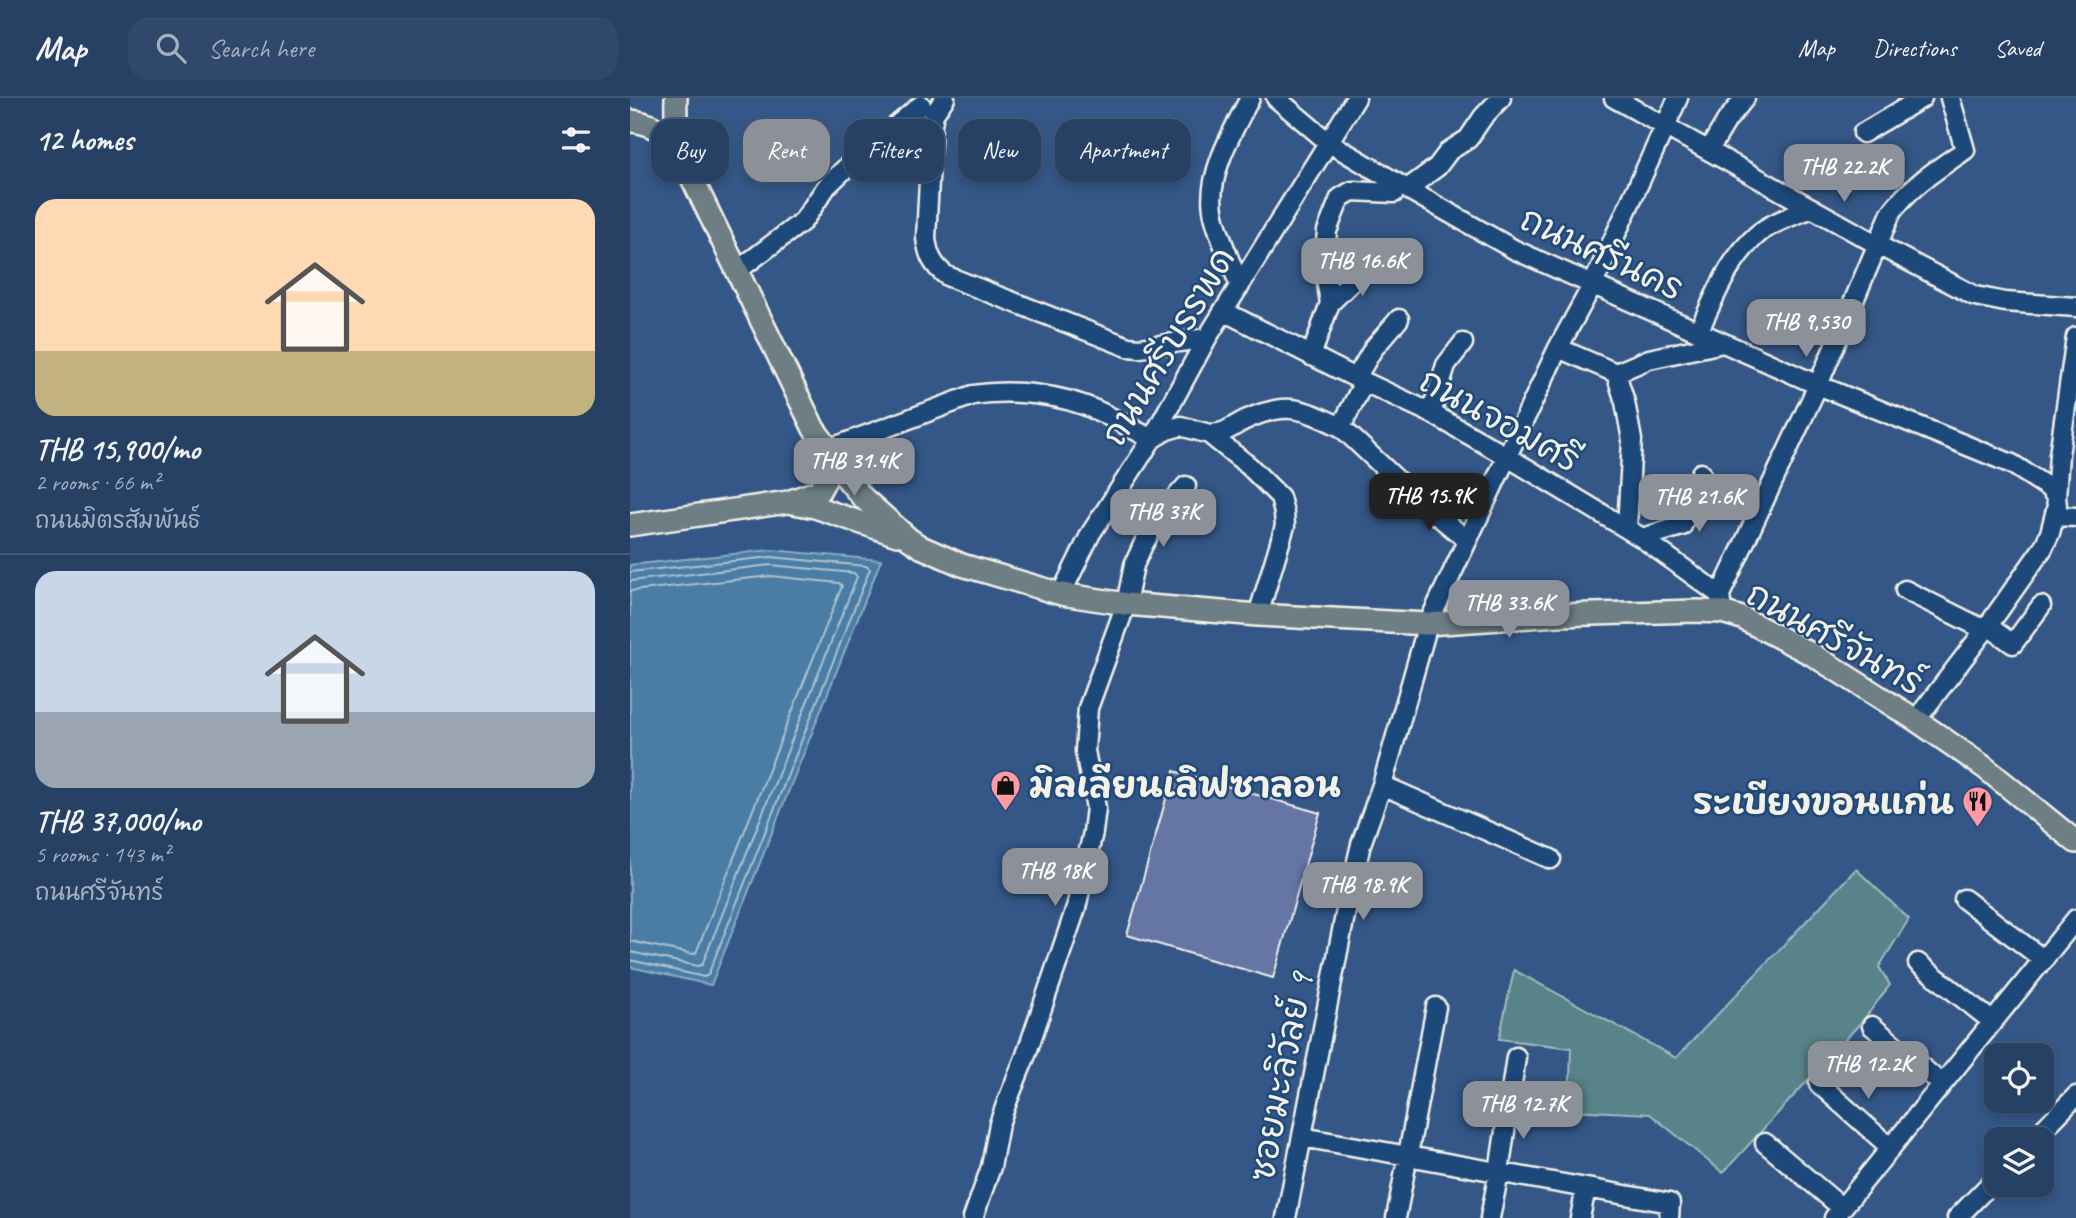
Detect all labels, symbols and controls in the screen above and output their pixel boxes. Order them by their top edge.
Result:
search box [128,17,618,80]
text: Map [35,27,86,69]
icon: search [152,29,190,67]
text: Search here [208,32,314,65]
text: Map [1798,33,1835,63]
text: Directions [1873,33,1956,63]
text: Saved [1994,33,2041,63]
chip: Buy [651,119,729,182]
chip: Rent [743,119,830,182]
chip: Filters [844,119,944,182]
chip: New [958,119,1041,182]
chip: Apartment [1055,119,1191,182]
text: 12 homes [35,121,133,159]
icon: filters [557,121,595,159]
pin: THB 22.2K [1764,144,1924,204]
text: THB 22.2K [1800,152,1888,181]
street label: ถนนศรีนคร [1513,196,1691,311]
pin: THB 16.6K [1282,238,1442,298]
street label: ถนนศรีบรรพด [1091,239,1245,454]
icon: home [252,244,378,370]
text: THB 16.6K [1317,246,1407,275]
pin: THB 9,530 [1726,300,1886,359]
text: THB 9,530 [1763,307,1849,336]
street label: ถนนจอมศรี [1411,358,1588,483]
text: THB 15,900/mo [35,430,200,468]
pin: THB 31.4K [774,438,934,498]
text: THB 31.4K [810,446,898,475]
text: 2 rooms · 66 m² [35,468,159,497]
pin: THB 15.9K [1349,474,1509,533]
pin: THB 21.6K [1619,474,1779,534]
text: THB 15.9K [1385,481,1473,510]
text: THB 21.6K [1654,482,1744,511]
pin: THB 37K [1098,490,1228,549]
text: THB 37K [1126,497,1200,526]
text: ถนนมิตรสัมพันธ์ [35,506,201,535]
street label: ถนนศรีจันทร์ [1738,571,1932,706]
pin: THB 33.6K [1429,580,1589,640]
text: THB 33.6K [1464,588,1554,617]
icon: home [252,616,378,742]
place label: มิลเลียนเลิฟซาลอน [1029,763,1341,808]
shop icon: มิลเลียนเลิฟซาลอน [989,768,1023,812]
place label: ระเบียงขอนแก่น [1693,780,1954,825]
restaurant icon: ระเบียงขอนแก่น [1960,785,1994,829]
text: THB 37,000/mo [35,802,201,840]
text: 5 rooms · 143 m² [35,840,170,869]
pin: THB 18K [990,848,1120,908]
text: THB 18K [1018,856,1092,885]
pin: THB 18.9K [1283,862,1443,922]
text: THB 18.9K [1319,870,1407,899]
text: ถนนศรีจันทร์ [35,878,163,907]
street label: ซอยมะลิวัลย์ 9 [1238,966,1324,1185]
pin: THB 12.2K [1788,1042,1948,1101]
map controls [1984,1043,2054,1197]
button: locate [1984,1043,2054,1113]
text: THB 12.2K [1824,1049,1912,1078]
pin: THB 12.7K [1443,1082,1603,1141]
text: THB 12.7K [1479,1089,1567,1118]
button: layers [1984,1127,2054,1197]

